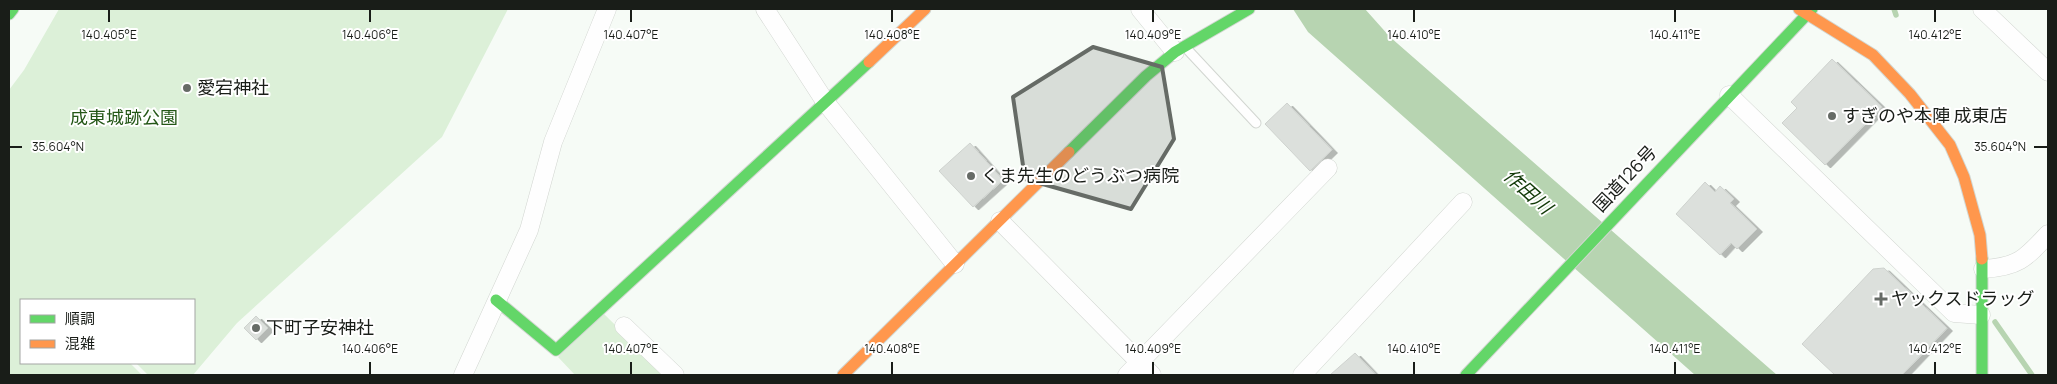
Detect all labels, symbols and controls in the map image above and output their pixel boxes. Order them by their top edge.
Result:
text: 140.405°E [81,26,137,43]
text: 140.406°E [342,26,398,43]
text: 140.407°E [604,26,659,43]
text: 140.408°E [864,26,920,43]
text: 140.409°E [1125,26,1181,43]
text: 140.410°E [1387,26,1441,43]
text: 140.411°E [1650,26,1701,43]
text: 140.412°E [1909,26,1962,43]
place label: 愛宕神社 [197,75,269,99]
marker: 愛宕神社 [181,82,193,94]
place label: すぎのや本陣 成東店 [1842,103,2008,127]
park label: 成東城跡公園 [70,105,178,129]
marker: すぎのや本陣 成東店 [1826,110,1838,122]
text: 35.604°N [32,138,84,155]
text: 35.604°N [1974,138,2026,155]
street label: 国道126号 [1587,140,1661,217]
water label: 作田川 [1498,162,1559,221]
place label: くま先生のどうぶつ病院 [981,163,1179,187]
marker: くま先生のどうぶつ病院 [965,170,977,182]
place label: ヤックスドラッグ [1891,286,2034,310]
marker: ヤックスドラッグ [1875,293,1887,305]
legend [20,299,195,364]
text: 順調 [65,308,95,329]
place label: 下町子安神社 [266,315,374,339]
marker: 下町子安神社 [250,322,262,334]
text: 混雑 [65,333,95,354]
text: 140.406°E [342,340,398,357]
text: 140.407°E [604,340,659,357]
text: 140.408°E [864,340,920,357]
text: 140.409°E [1125,340,1181,357]
text: 140.410°E [1387,340,1441,357]
text: 140.411°E [1650,340,1701,357]
text: 140.412°E [1909,340,1962,357]

